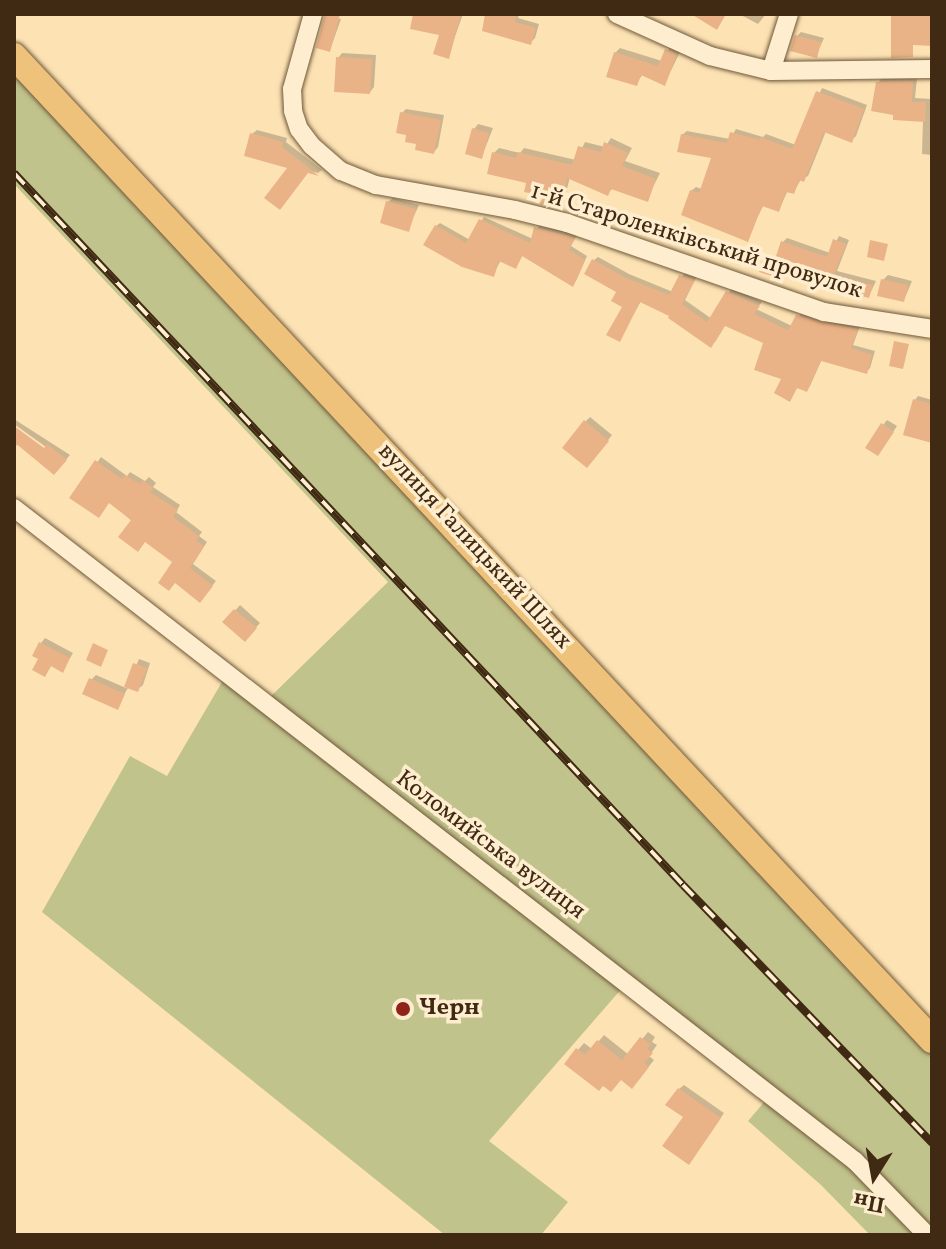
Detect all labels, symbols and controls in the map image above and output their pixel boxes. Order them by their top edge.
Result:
street label: 1-й Староленківський провулок [526,178,866,306]
street label: вулиця Галицький Шлях [371,438,577,656]
street label: Коломийська вулиця [390,765,590,927]
place label: Черн [419,995,480,1023]
marker: Черн [394,1000,412,1018]
north arrow [834,1137,914,1217]
text: Пн [851,1183,888,1219]

